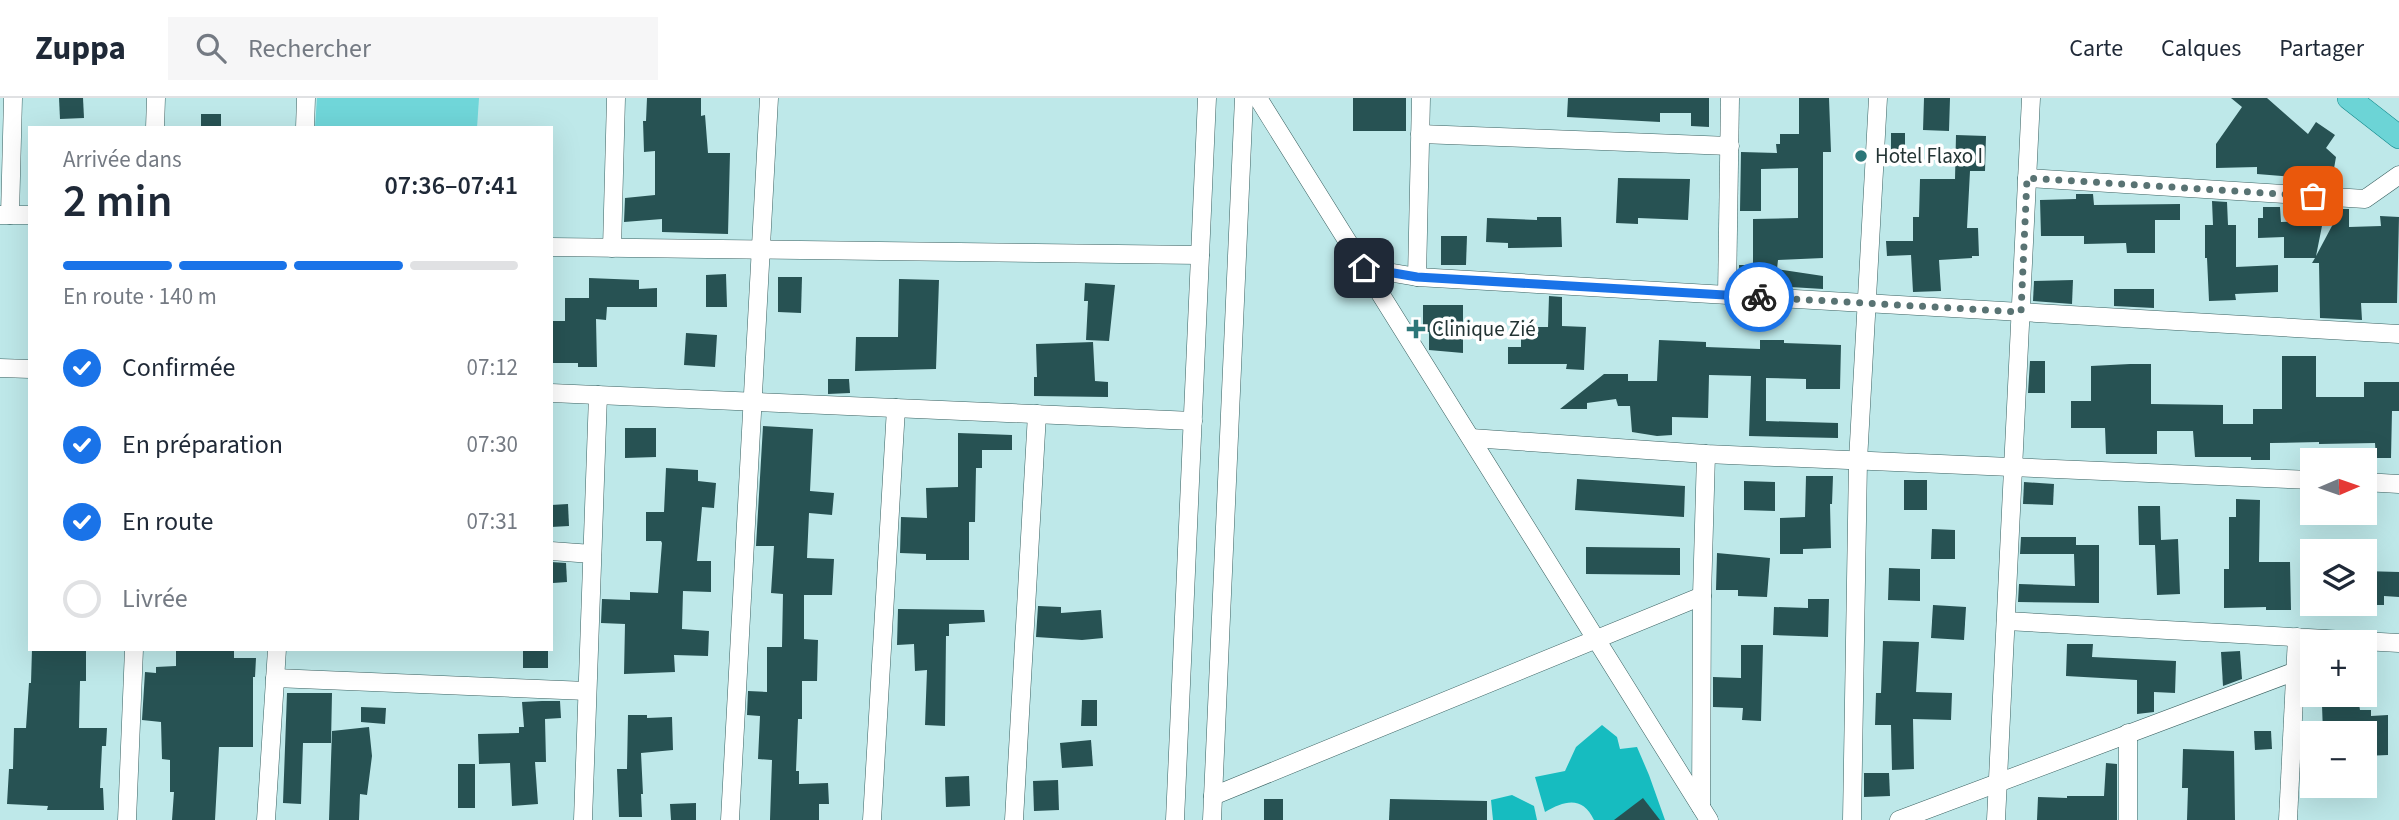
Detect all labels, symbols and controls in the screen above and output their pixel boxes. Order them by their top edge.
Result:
search box [168,17,658,80]
text: Zuppa [35,25,126,72]
icon: search [192,29,230,67]
text: Rechercher [248,30,371,67]
text: Carte [2069,31,2123,66]
text: Calques [2161,31,2241,66]
text: Partager [2279,31,2364,66]
place label: Hotel Flaxo I [1875,141,1983,171]
text: Arrivée dans [63,143,182,176]
marker: Hotel Flaxo I [1853,148,1869,164]
pin [2283,166,2343,226]
text: 07:36–07:41 [385,167,518,204]
text: 2 min [63,169,172,234]
icon: bag [2294,177,2332,215]
pin [1334,238,1394,298]
icon: home [1345,249,1383,287]
courier [1724,262,1794,332]
icon: bike [1740,278,1778,316]
text: En route · 140 m [63,280,217,313]
place label: Clinique Zié [1432,314,1536,344]
marker: Clinique Zié [1406,319,1426,339]
icon: check [63,349,101,387]
text: Confirmée [122,349,236,386]
text: 07:12 [467,351,518,384]
icon: check [63,426,101,464]
text: En préparation [122,426,283,463]
text: 07:30 [467,428,518,461]
north arrow [2300,448,2376,525]
map controls [2300,448,2377,798]
icon: check [63,503,101,541]
text: En route [122,503,213,540]
text: 07:31 [467,505,518,538]
button: layers [2300,539,2377,616]
text: Livrée [122,580,188,617]
button: + [2300,630,2377,707]
button: − [2300,721,2377,798]

